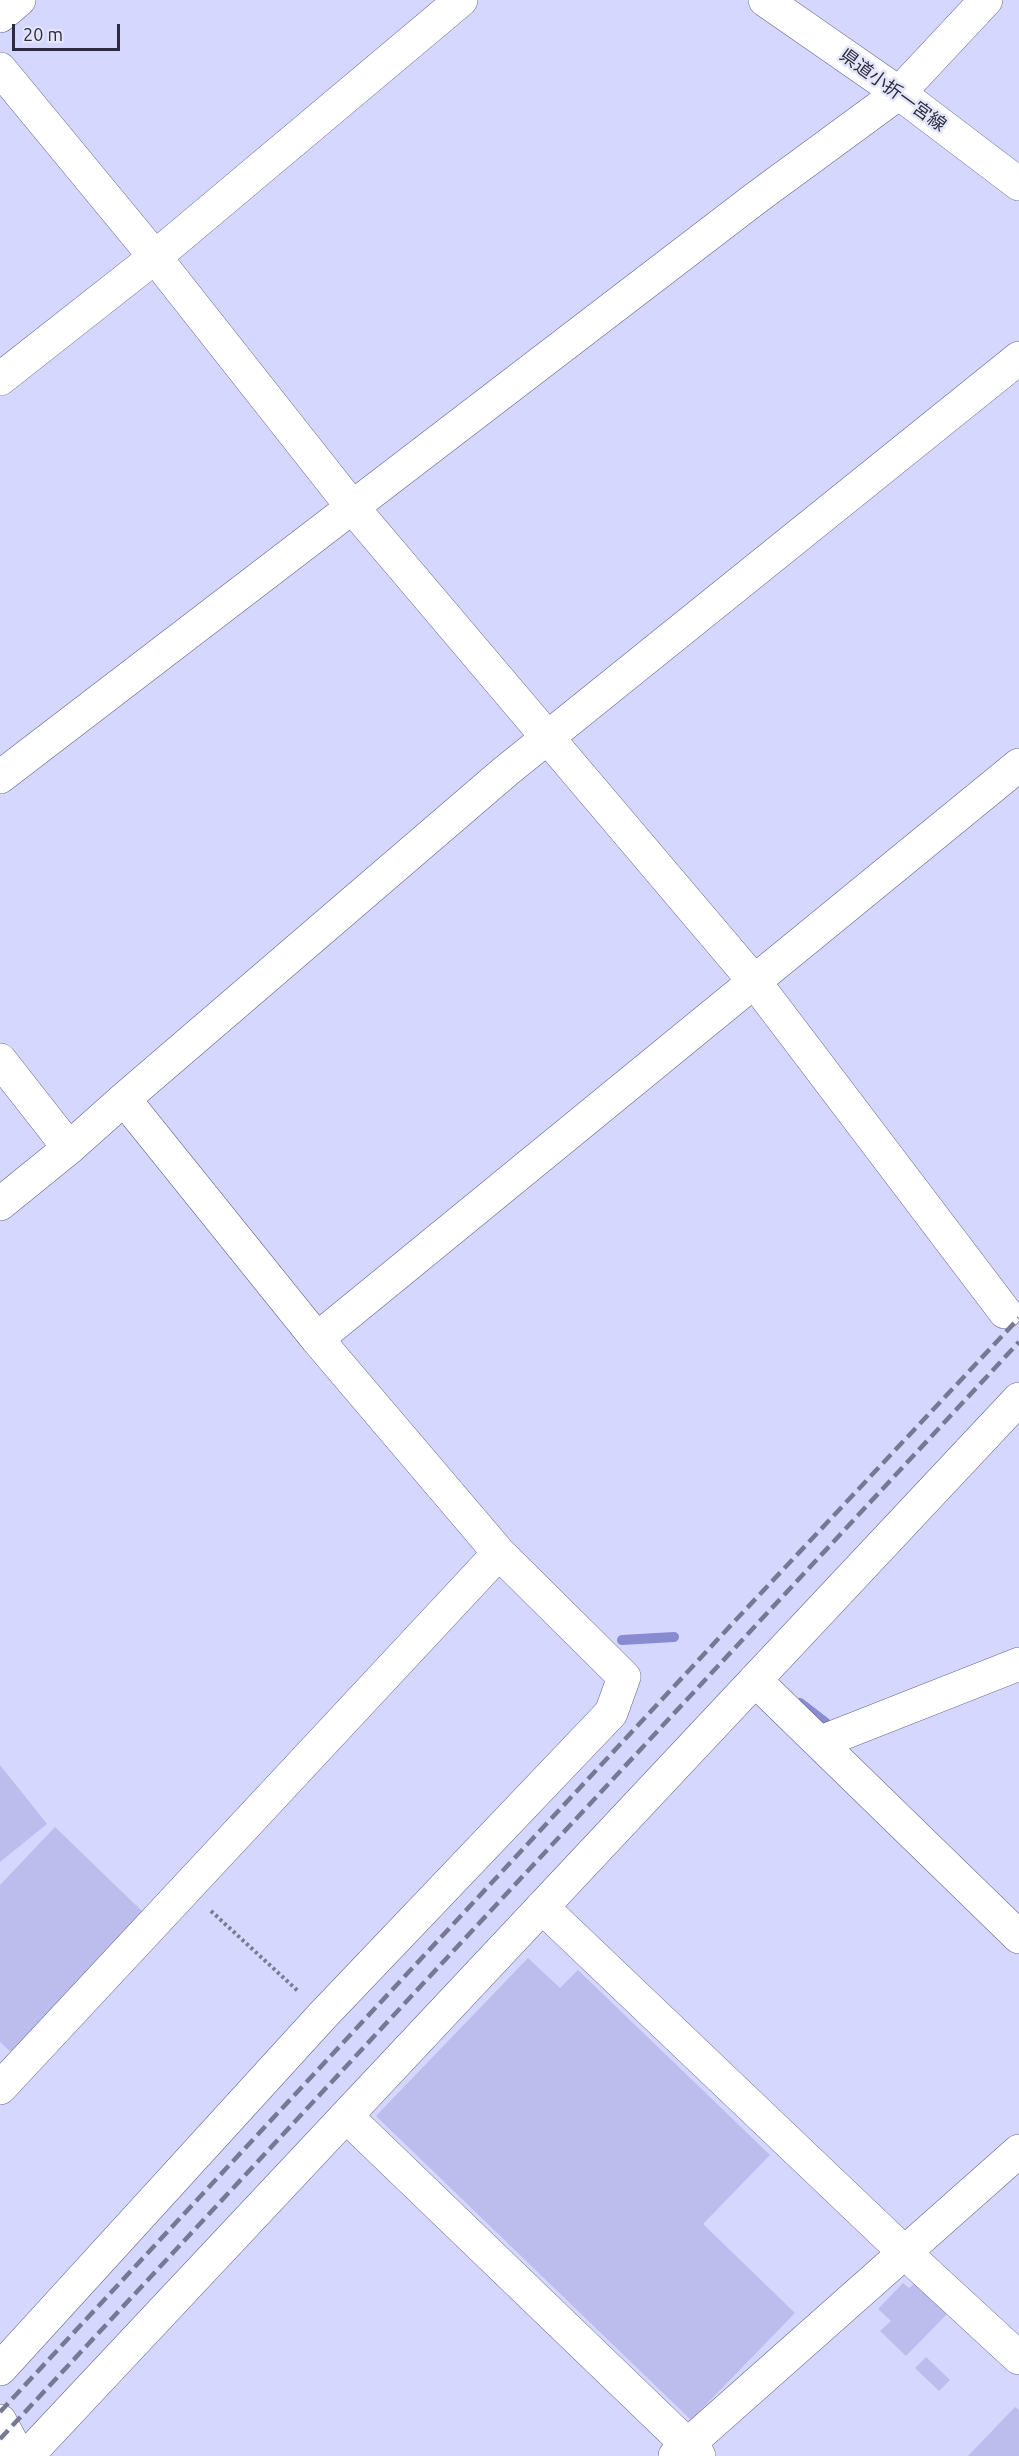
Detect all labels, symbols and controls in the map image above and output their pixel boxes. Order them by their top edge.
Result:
scale bar [15,12,123,50]
text: 20 m [23,24,63,44]
street label: 県道小折一宮線 [836,44,950,136]

